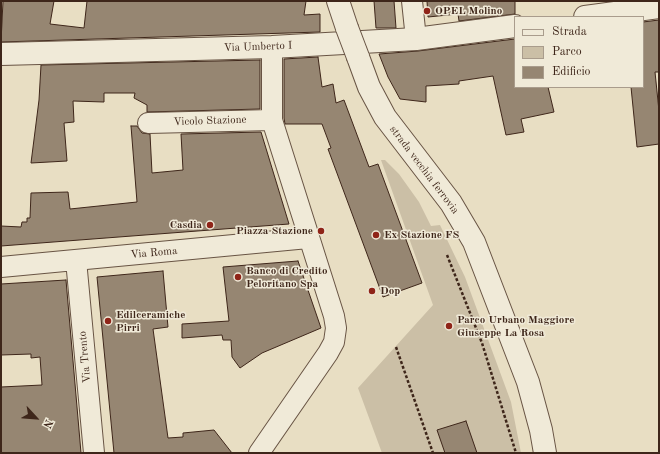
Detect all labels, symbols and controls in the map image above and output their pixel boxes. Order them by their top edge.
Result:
place label: OPEL Molino [435,4,502,18]
marker: OPEL Molino [422,6,432,16]
legend [514,16,644,88]
text: Strada [552,26,587,38]
street label: Via Umberto I [223,39,293,55]
text: Parco [552,46,582,58]
text: Edificio [552,66,591,78]
street label: Vicolo Stazione [173,113,247,129]
street label: strada vecchia ferrovia [386,123,462,217]
place label: Casdia [170,218,202,232]
marker: Casdia [205,220,215,230]
place label: Piazza Stazione [236,224,313,238]
marker: Piazza Stazione [316,226,326,236]
place label: Ex Stazione FS [384,228,459,242]
marker: Ex Stazione FS [371,230,381,240]
street label: Via Roma [130,244,178,262]
place label: Banco di Credito Peloritano Spa [246,264,327,290]
marker: Banco di Credito Peloritano Spa [233,272,243,282]
place label: Dop [380,284,400,298]
marker: Dop [367,286,377,296]
place label: Edilceramiche Pirri [116,308,185,334]
place label: Parco Urbano Maggiore Giuseppe La Rosa [457,313,574,339]
marker: Edilceramiche Pirri [103,316,113,326]
marker: Parco Urbano Maggiore Giuseppe La Rosa [444,321,454,331]
street label: Via Trento [76,330,94,384]
north arrow [16,398,56,438]
text: N [40,417,54,430]

